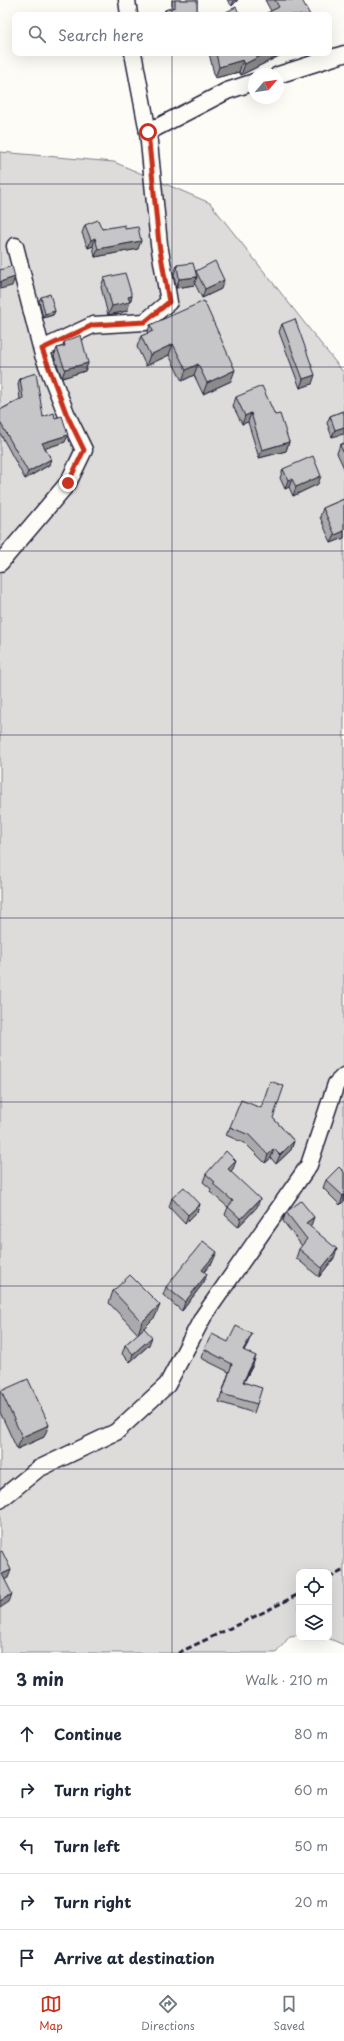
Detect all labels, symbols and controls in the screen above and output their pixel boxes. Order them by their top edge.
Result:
search box [12,12,332,56]
icon: search [26,23,48,45]
text: Search here [58,23,144,46]
north arrow [248,68,284,104]
route start [139,123,157,141]
route end [59,474,77,492]
map controls [296,1569,332,1641]
button: locate [296,1569,332,1605]
button: layers [296,1605,332,1641]
text: 3 min [16,1666,64,1692]
text: Walk · 210 m [245,1670,328,1689]
text: Continue [54,1722,122,1745]
icon: ahead [16,1723,38,1745]
text: 80 m [294,1724,328,1743]
text: Turn right [54,1778,131,1801]
icon: right [16,1779,38,1801]
text: 60 m [294,1780,328,1799]
text: Turn left [54,1834,120,1857]
icon: left [16,1835,38,1857]
text: 50 m [294,1836,328,1855]
text: Turn right [54,1890,131,1913]
icon: right [16,1891,38,1913]
text: 20 m [294,1892,328,1911]
text: Arrive at destination [54,1946,215,1969]
icon: arrive [16,1947,38,1969]
tab: Map [39,1993,63,2034]
tab: Directions [141,1993,195,2034]
tab: Saved [273,1993,305,2034]

